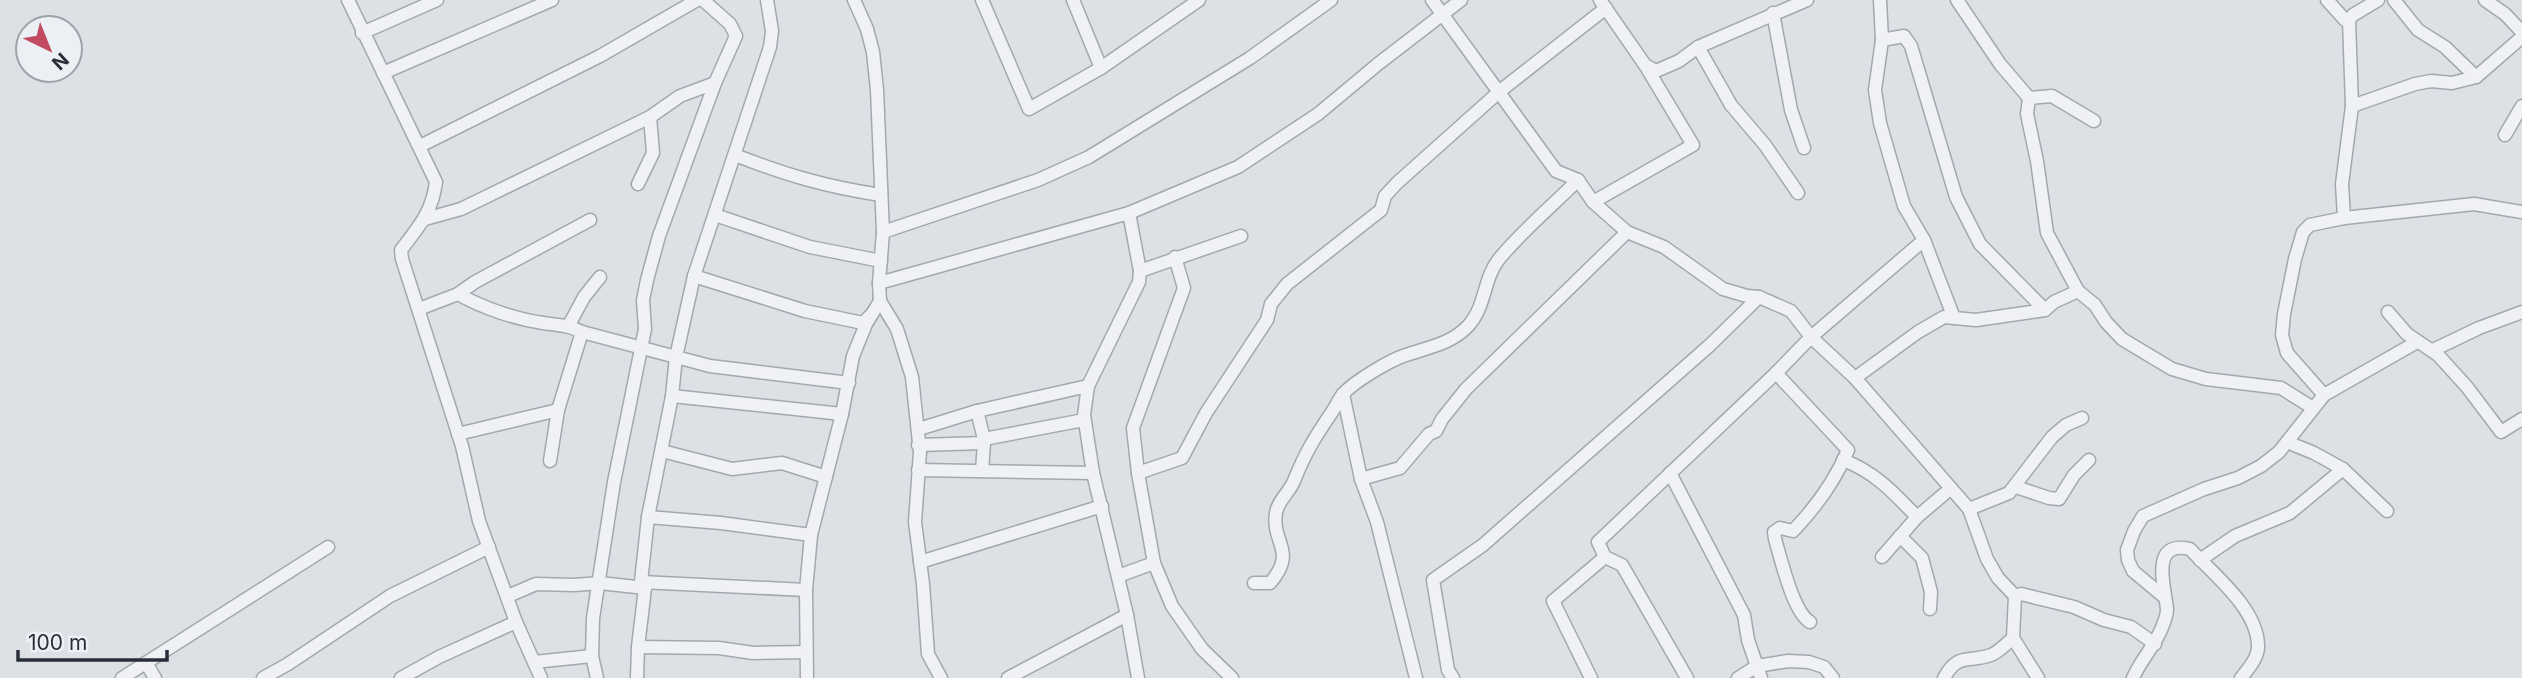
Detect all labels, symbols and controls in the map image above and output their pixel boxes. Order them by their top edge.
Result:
north arrow [14,14,84,84]
text: N [47,48,73,74]
scale bar [18,618,166,662]
text: 100 m [28,630,87,655]

